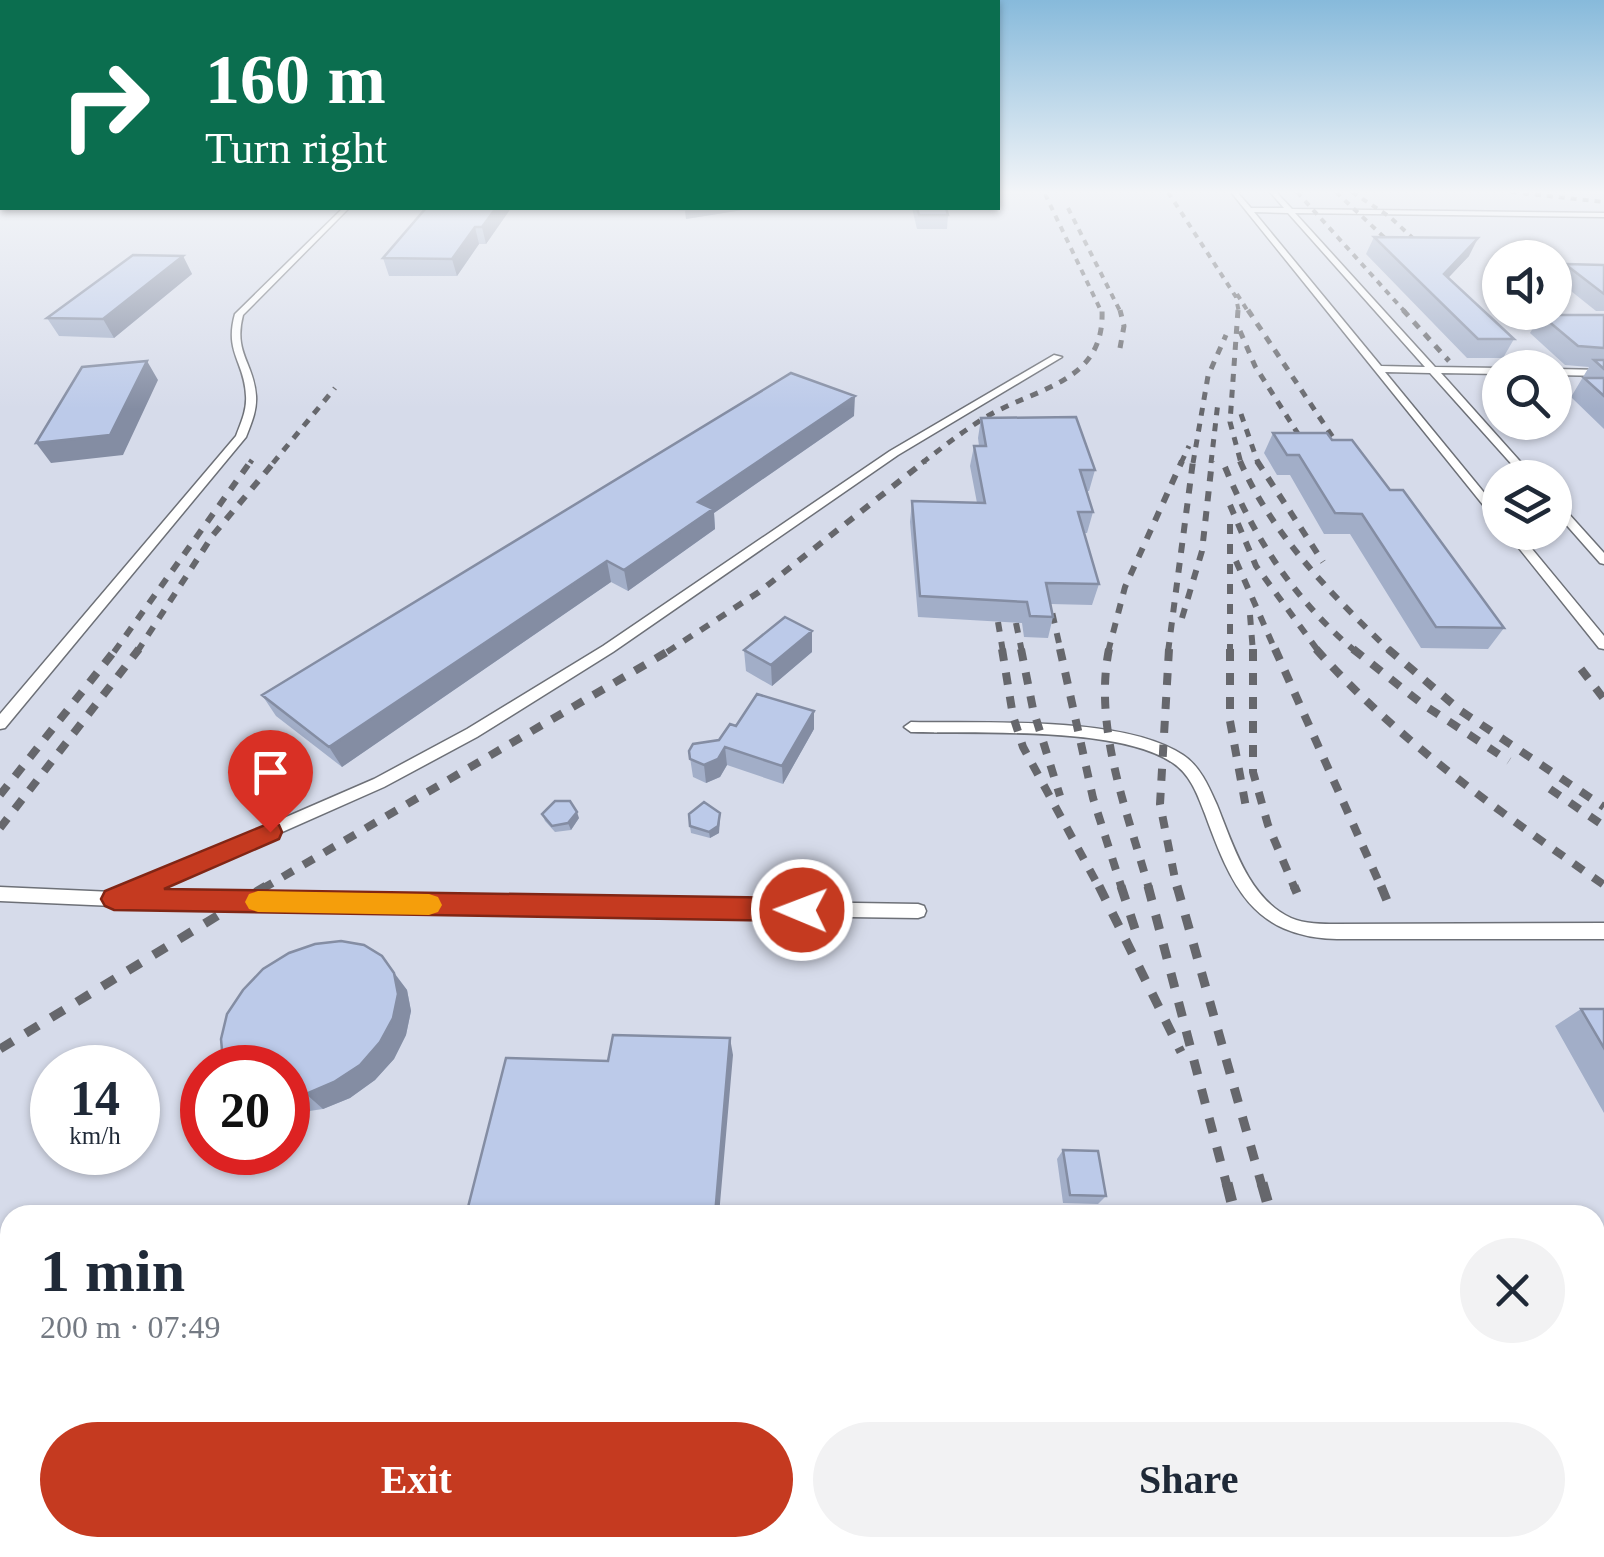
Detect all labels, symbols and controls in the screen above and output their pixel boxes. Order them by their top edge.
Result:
icon: right [40,40,170,170]
text: 160 m [205,41,386,118]
text: Turn right [205,123,387,173]
map controls [1482,240,1572,550]
button: sound [1482,240,1572,330]
button: search [1482,350,1572,440]
button: layers [1482,460,1572,550]
pin [228,730,313,833]
icon: arrive [243,745,298,800]
position arrow [750,858,854,962]
speed limit sign: 20 [180,1045,310,1175]
text: 14 [70,1070,120,1126]
text: km/h [69,1122,121,1149]
text: 1 min [40,1238,185,1304]
button: close [1460,1238,1565,1343]
text: 200 m · 07:49 [40,1309,220,1345]
button: Exit [40,1422,793,1537]
button: Share [813,1422,1565,1537]

